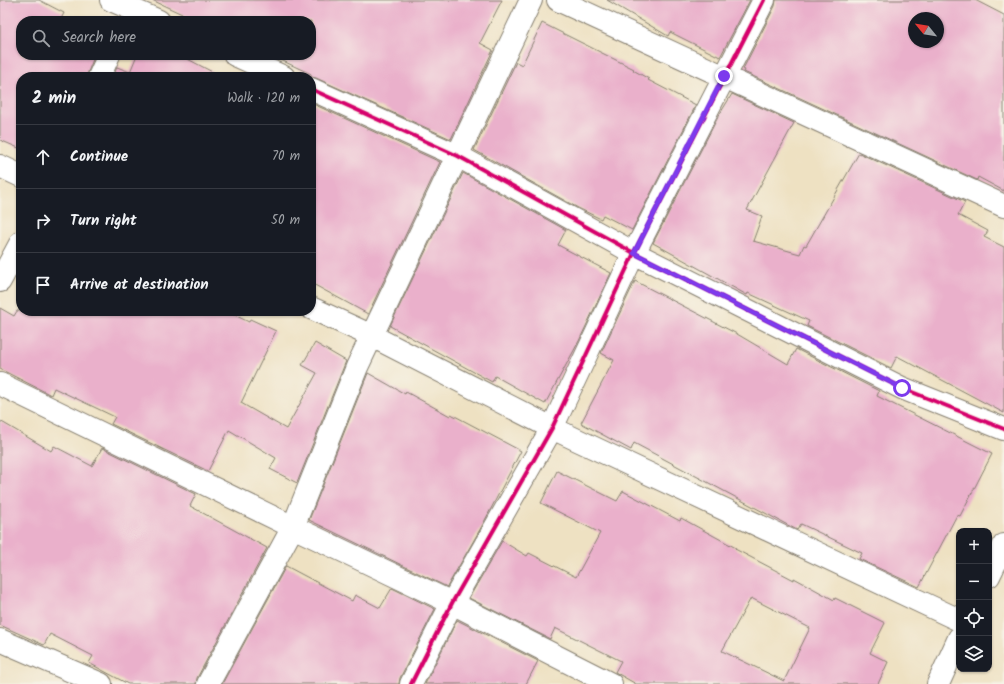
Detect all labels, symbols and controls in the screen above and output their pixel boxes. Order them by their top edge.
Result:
north arrow [908,12,944,48]
search box [16,16,316,60]
text: Search here [62,26,136,50]
icon: search [30,27,52,49]
route end [715,67,733,85]
text: 2 min [32,85,76,112]
text: Walk · 120 m [227,88,300,109]
text: Continue [70,145,128,169]
icon: ahead [32,146,54,168]
text: 70 m [272,146,300,167]
text: Turn right [70,209,137,233]
icon: right [32,210,54,232]
text: 50 m [271,210,300,231]
text: Arrive at destination [70,273,209,297]
icon: arrive [32,274,54,296]
route start [893,379,911,397]
map controls [956,528,992,672]
button: + [956,528,992,564]
button: − [956,564,992,600]
button: locate [956,600,992,636]
button: layers [956,636,992,672]

